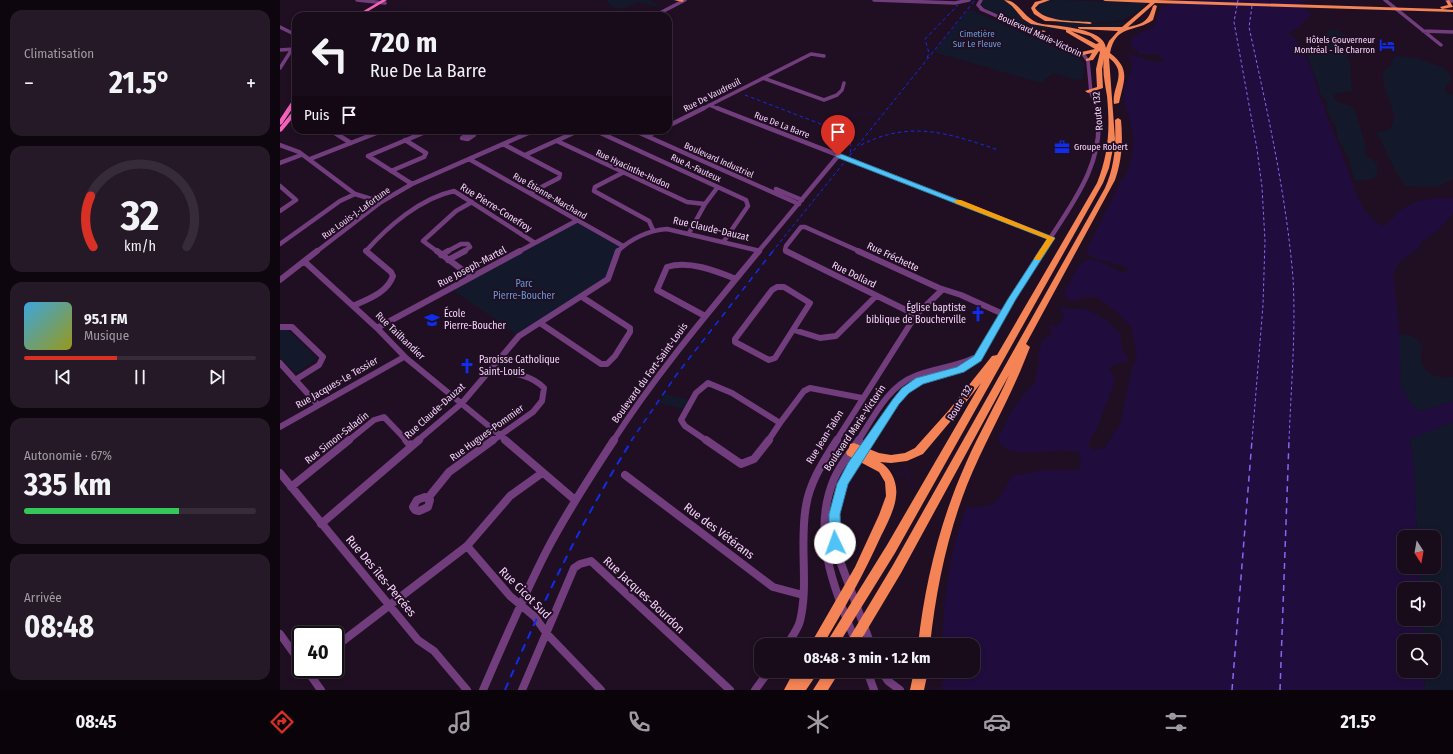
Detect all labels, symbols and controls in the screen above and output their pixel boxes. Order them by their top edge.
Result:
street label: Boulevard Marie-Victorin [996,11,1084,59]
text: 720 m [370,26,437,59]
icon: left [304,28,356,80]
park label: Cimetière Sur Le Fleuve [953,29,1002,49]
place label: Hôtels Gouverneur Montréal - Île Charron [1294,35,1376,55]
hotel icon: Hôtels Gouverneur Montréal - Île Charron [1378,36,1396,54]
text: Climatisation [24,46,94,61]
text: Rue De La Barre [370,60,486,82]
text: 21.5° [109,65,171,101]
text: − [24,70,34,97]
text: + [246,70,256,97]
street label: Rue De Vaudreuil [682,76,743,114]
street label: Route 132 [1090,90,1106,131]
icon: arrive [338,104,360,126]
text: Puis [304,106,330,124]
street label: Rue De La Barre [753,110,811,140]
pin [821,115,855,156]
icon: arrive [827,121,849,143]
office icon: Groupe Robert [1053,138,1071,156]
street label: Boulevard Industriel [683,140,756,180]
place label: Groupe Robert [1074,142,1128,152]
street label: Rue Hyacinthe-Hudon [594,147,672,191]
street label: Rue A.-Fauteux [669,152,723,184]
street label: Rue Étienne-Marchand [511,170,589,221]
street label: Rue Pierre-Conefroy [458,181,535,235]
street label: Rue Louis-J.-Lafortune [320,185,392,241]
text: 32 [120,191,159,241]
street label: Rue Claude-Dauzat [672,214,751,244]
text: km/h [124,238,156,255]
street label: Rue Fréchette [865,240,921,274]
street label: Rue Joseph-Martel [436,244,509,290]
street label: Rue Dollard [830,259,878,291]
park label: Parc Pierre-Boucher [493,278,555,302]
place label: Église baptiste biblique de Boucherville [866,300,966,326]
church icon: Église baptiste biblique de Boucherville [969,305,987,323]
place label: École Pierre-Boucher [444,306,506,332]
street label: Rue Tailhandier [373,309,428,363]
text: 95.1 FM [84,310,128,328]
school or university icon: École Pierre-Boucher [423,311,441,329]
street label: Boulevard du Fort-Saint-Louis [610,320,690,426]
text: Musique [84,328,129,343]
street label: Rue Jacques-Le Tessier [294,354,381,411]
place label: Paroisse Catholique Saint-Louis [479,354,560,378]
church icon: Paroisse Catholique Saint-Louis [458,357,476,375]
icon: previous [52,366,74,388]
icon: pause [129,366,151,388]
icon: next [206,366,228,388]
street label: Rue Claude-Dauzat [402,380,468,441]
street label: Boulevard Marie-Victorin [822,383,888,473]
street label: Route 132 [945,383,975,423]
street label: Rue Hugues-Pommier [448,402,527,464]
street label: Rue Jean-Talon [804,408,846,466]
street label: Rue Simon-Saladin [303,409,371,467]
text: Autonomie · 67% [24,448,112,463]
text: 335 km [24,467,112,503]
street label: Rue des Vétérans [681,500,757,562]
position arrow [814,522,856,564]
north arrow [1397,530,1441,574]
map controls [1397,530,1441,678]
street label: Rue Des îles-Percées [343,533,419,619]
street label: Rue Jacques-Bourdon [601,554,687,636]
street label: Rue Cicot Sud [496,564,554,622]
button: sound [1397,582,1441,626]
text: Arrivée [24,590,62,605]
text: 08:48 [24,609,94,645]
speed limit sign: 40 [292,626,344,678]
button: search [1397,634,1441,678]
text: 08:48 · 3 min · 1.2 km [804,649,930,667]
icon: directions [268,708,296,736]
icon: music [446,708,474,736]
icon: phone [625,708,653,736]
icon: climate [804,708,832,736]
icon: car [983,708,1011,736]
icon: filters [1162,708,1190,736]
text: 08:45 [75,711,117,733]
text: 21.5° [1340,711,1378,733]

